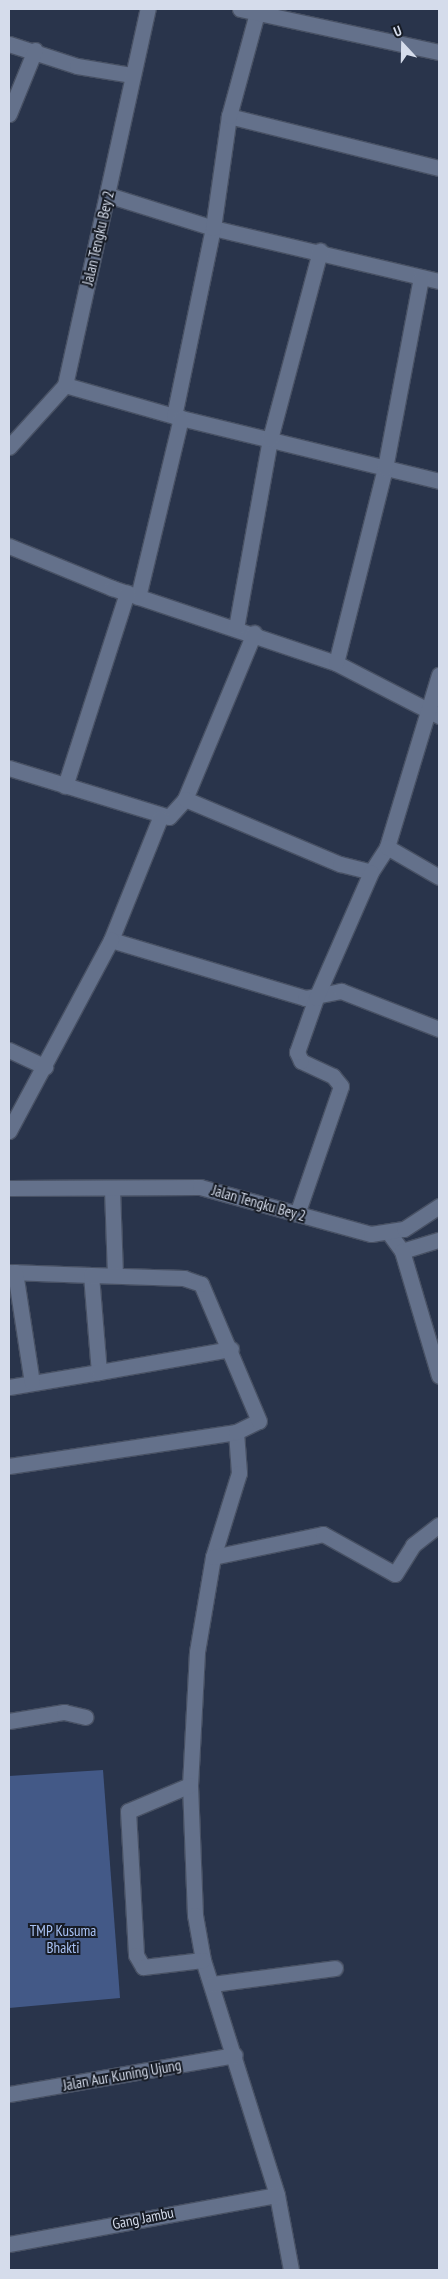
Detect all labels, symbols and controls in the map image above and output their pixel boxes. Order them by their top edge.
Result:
north arrow [378,20,428,70]
text: U [391,21,404,41]
street label: Jalan Tengku Bey 2 [78,189,118,287]
street label: Jalan Tengku Bey 2 [210,1181,308,1225]
park label: TMP Kusuma Bhakti [29,1921,97,1956]
street label: Jalan Aur Kuning Ujung [61,2056,183,2094]
street label: Gang Jambu [111,2203,175,2233]

